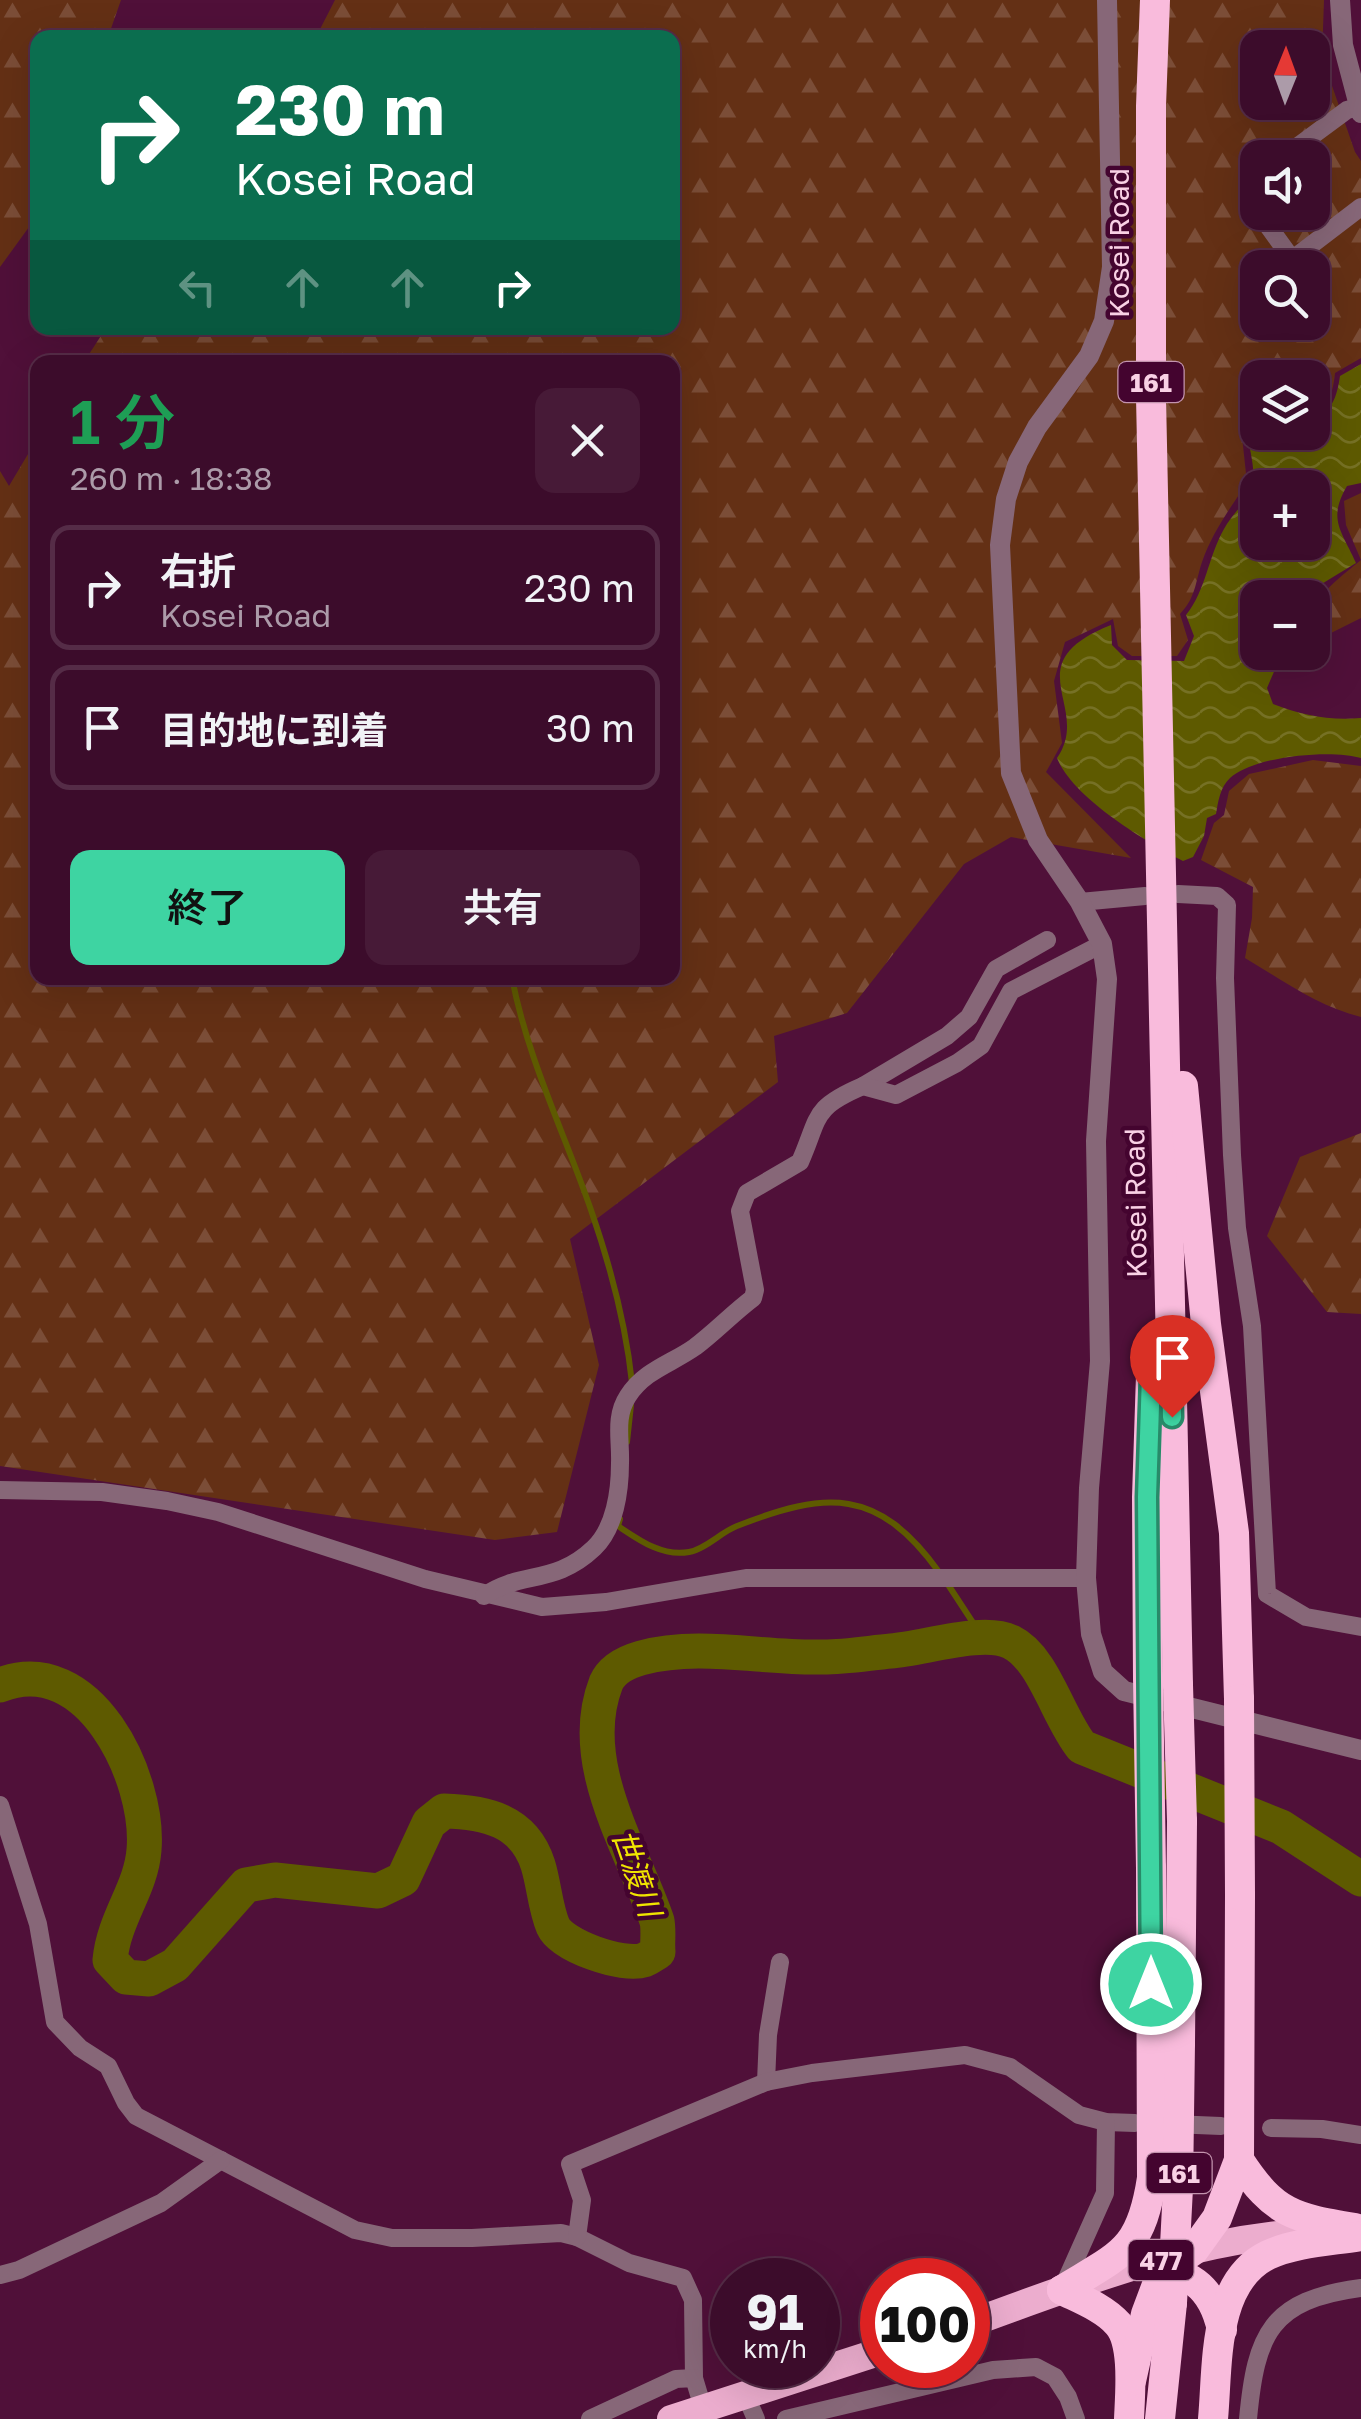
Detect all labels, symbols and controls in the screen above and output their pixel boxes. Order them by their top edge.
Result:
north arrow [1240,30,1330,120]
map controls [1240,30,1330,670]
text: 230 m [235,66,445,150]
icon: right [70,70,200,200]
button: sound [1240,140,1330,230]
text: Kosei Road [235,151,476,205]
street label: Kosei Road [1102,168,1135,318]
button: search [1240,250,1330,340]
icon: left [170,260,225,315]
icon: ahead [275,260,330,315]
icon: ahead [380,260,435,315]
icon: right [485,260,540,315]
button: layers [1240,360,1330,450]
road number: 161 [1118,362,1184,402]
text: 1 分 [70,385,175,457]
button: close [535,388,640,493]
text: 260 m · 18:38 [70,459,273,497]
button: + [1240,470,1330,560]
text: 右折 [160,548,236,593]
icon: right [75,560,130,615]
text: 230 m [524,565,635,610]
button: − [1240,580,1330,670]
text: Kosei Road [160,596,331,634]
icon: arrive [75,700,130,755]
text: 30 m [546,705,635,750]
text: 目的地に到着 [160,707,388,752]
button: 終了 [70,850,345,965]
button: 共有 [365,850,640,965]
street label: Kosei Road [1117,1128,1153,1278]
pin [1130,1315,1215,1418]
icon: arrive [1145,1330,1200,1385]
water label: 世渡川 [605,1825,670,1924]
position arrow [1099,1932,1203,2036]
road number: 161 [1146,2153,1212,2193]
road number: 477 [1128,2240,1194,2280]
speed limit sign: 100 [860,2258,990,2388]
text: 91 [746,2281,804,2341]
text: km/h [743,2333,807,2364]

